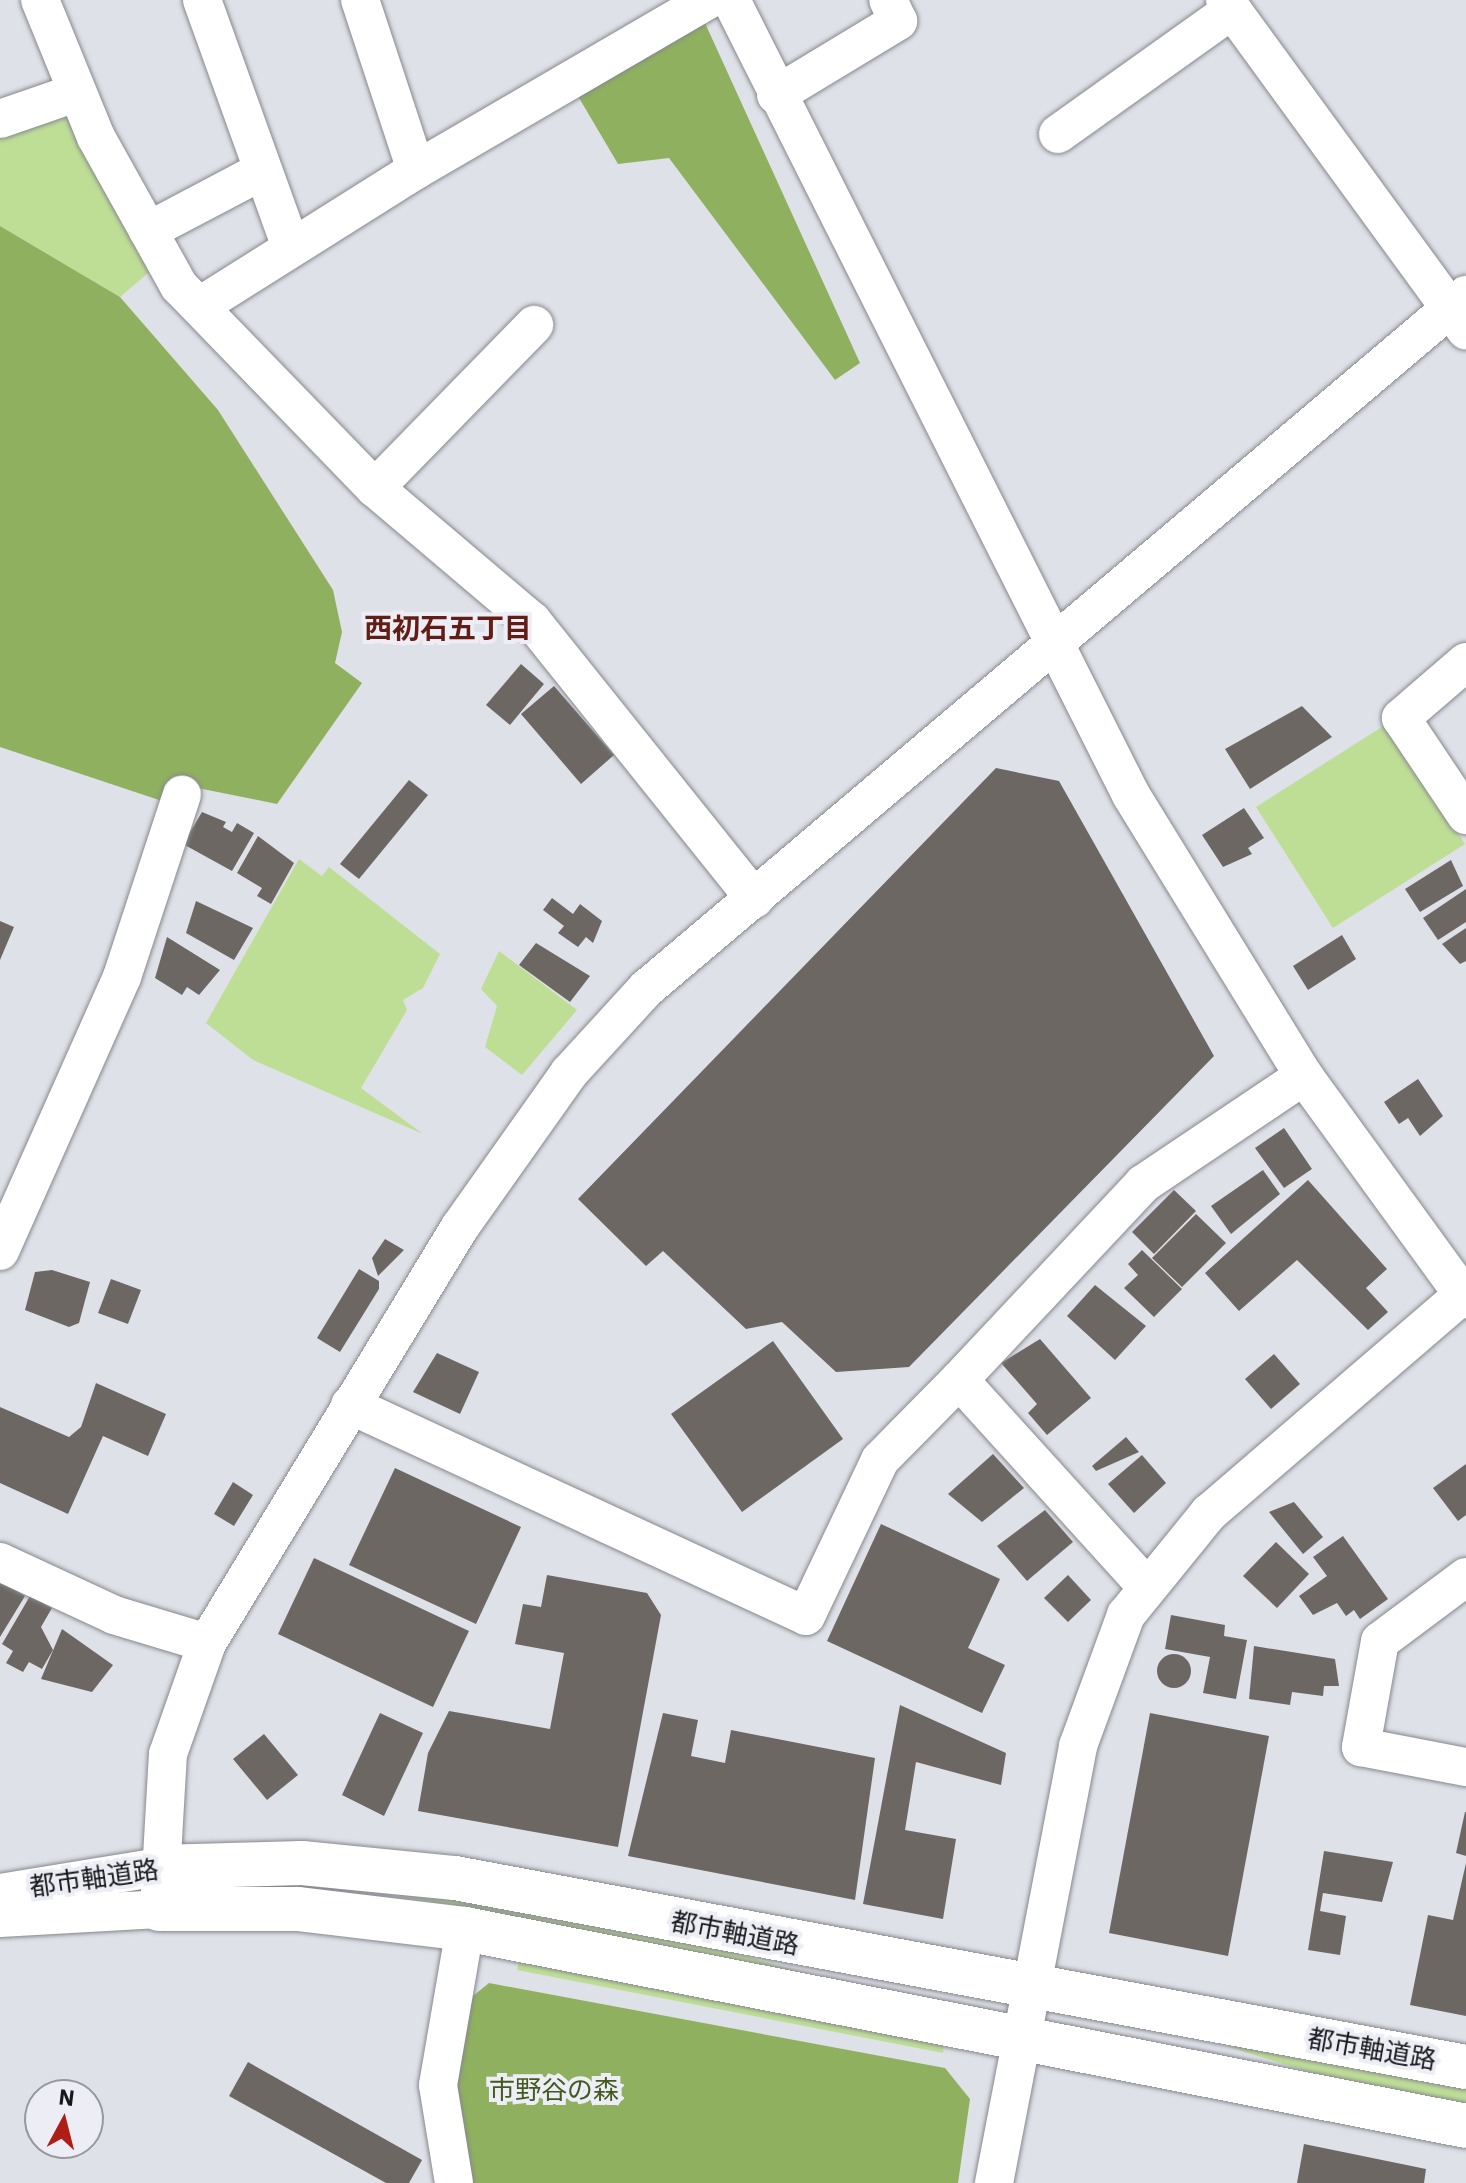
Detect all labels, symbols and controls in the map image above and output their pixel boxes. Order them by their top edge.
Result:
district label: 西初石五丁目 [364,611,532,645]
street label: 都市軸道路 [27,1854,161,1902]
street label: 都市軸道路 [668,1905,802,1961]
street label: 都市軸道路 [1305,2022,1439,2076]
park label: 市野谷の森 [489,2074,619,2106]
north arrow [24,2079,104,2159]
text: N [57,2081,76,2112]

